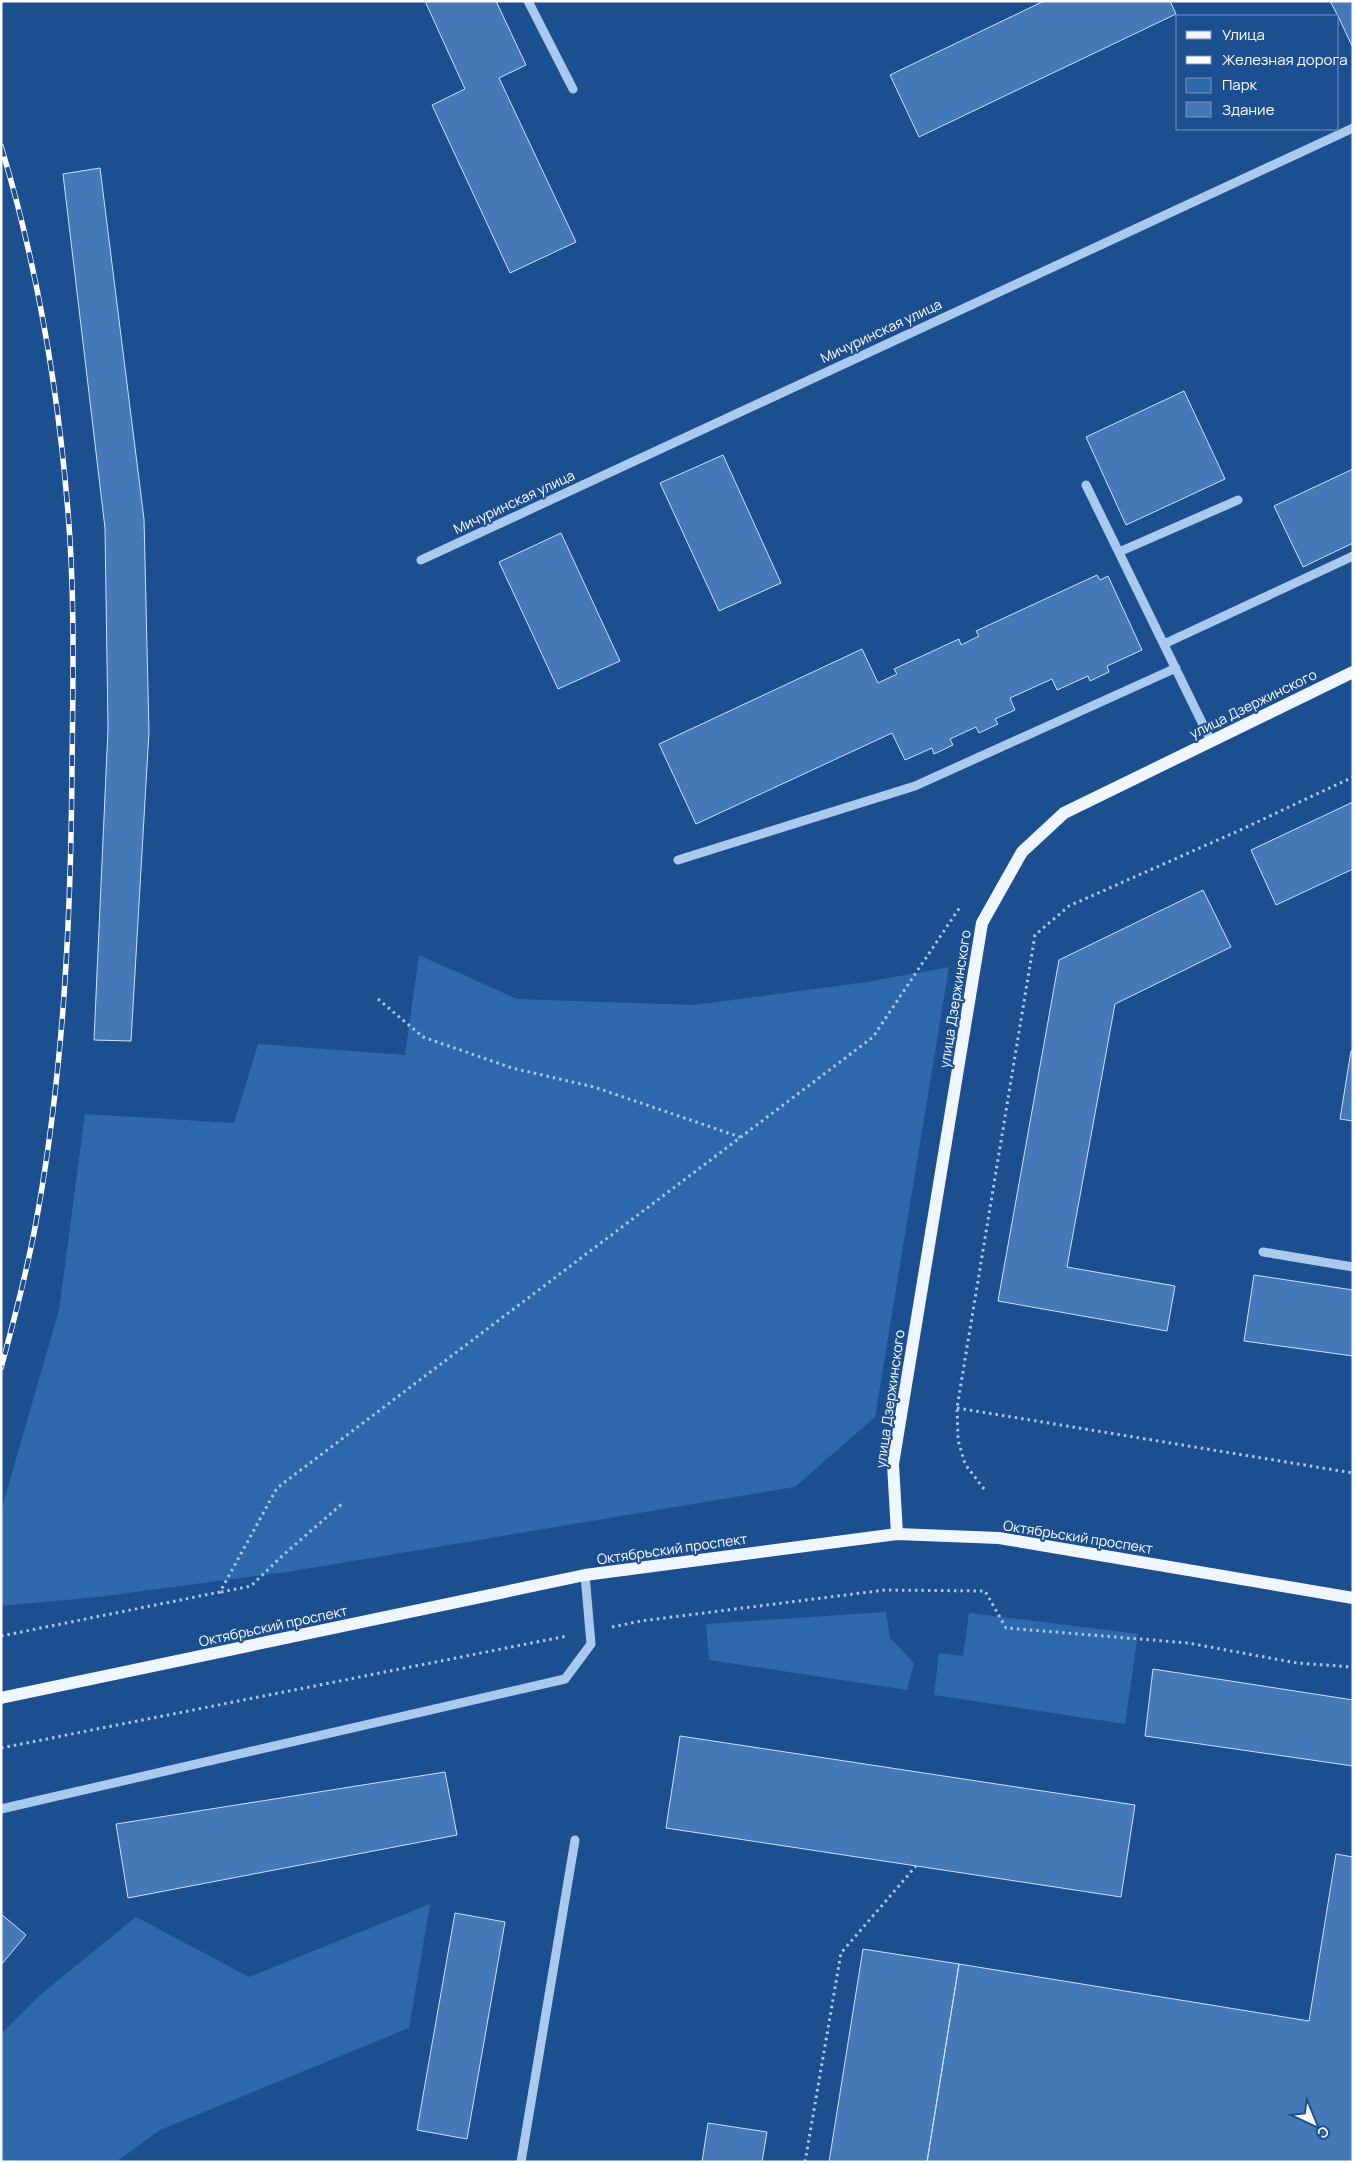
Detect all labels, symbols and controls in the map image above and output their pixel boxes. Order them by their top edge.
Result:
legend [1176,15,1339,130]
text: Улица [1222,24,1265,45]
text: Железная дорога [1222,49,1347,70]
text: Парк [1222,74,1258,95]
text: Здание [1222,99,1275,120]
street label: Мичуринская улица [817,294,945,367]
street label: Мичуринская улица [450,465,578,538]
street label: улица Дзержинского [1186,664,1320,743]
street label: улица Дзержинского [934,929,975,1069]
street label: улица Дзержинского [870,1329,909,1469]
street label: Октябрьский проспект [1002,1515,1154,1558]
street label: Октябрьский проспект [596,1529,748,1568]
street label: Октябрьский проспект [197,1600,349,1651]
north arrow [1289,2098,1339,2148]
text: С [1313,2122,1334,2143]

